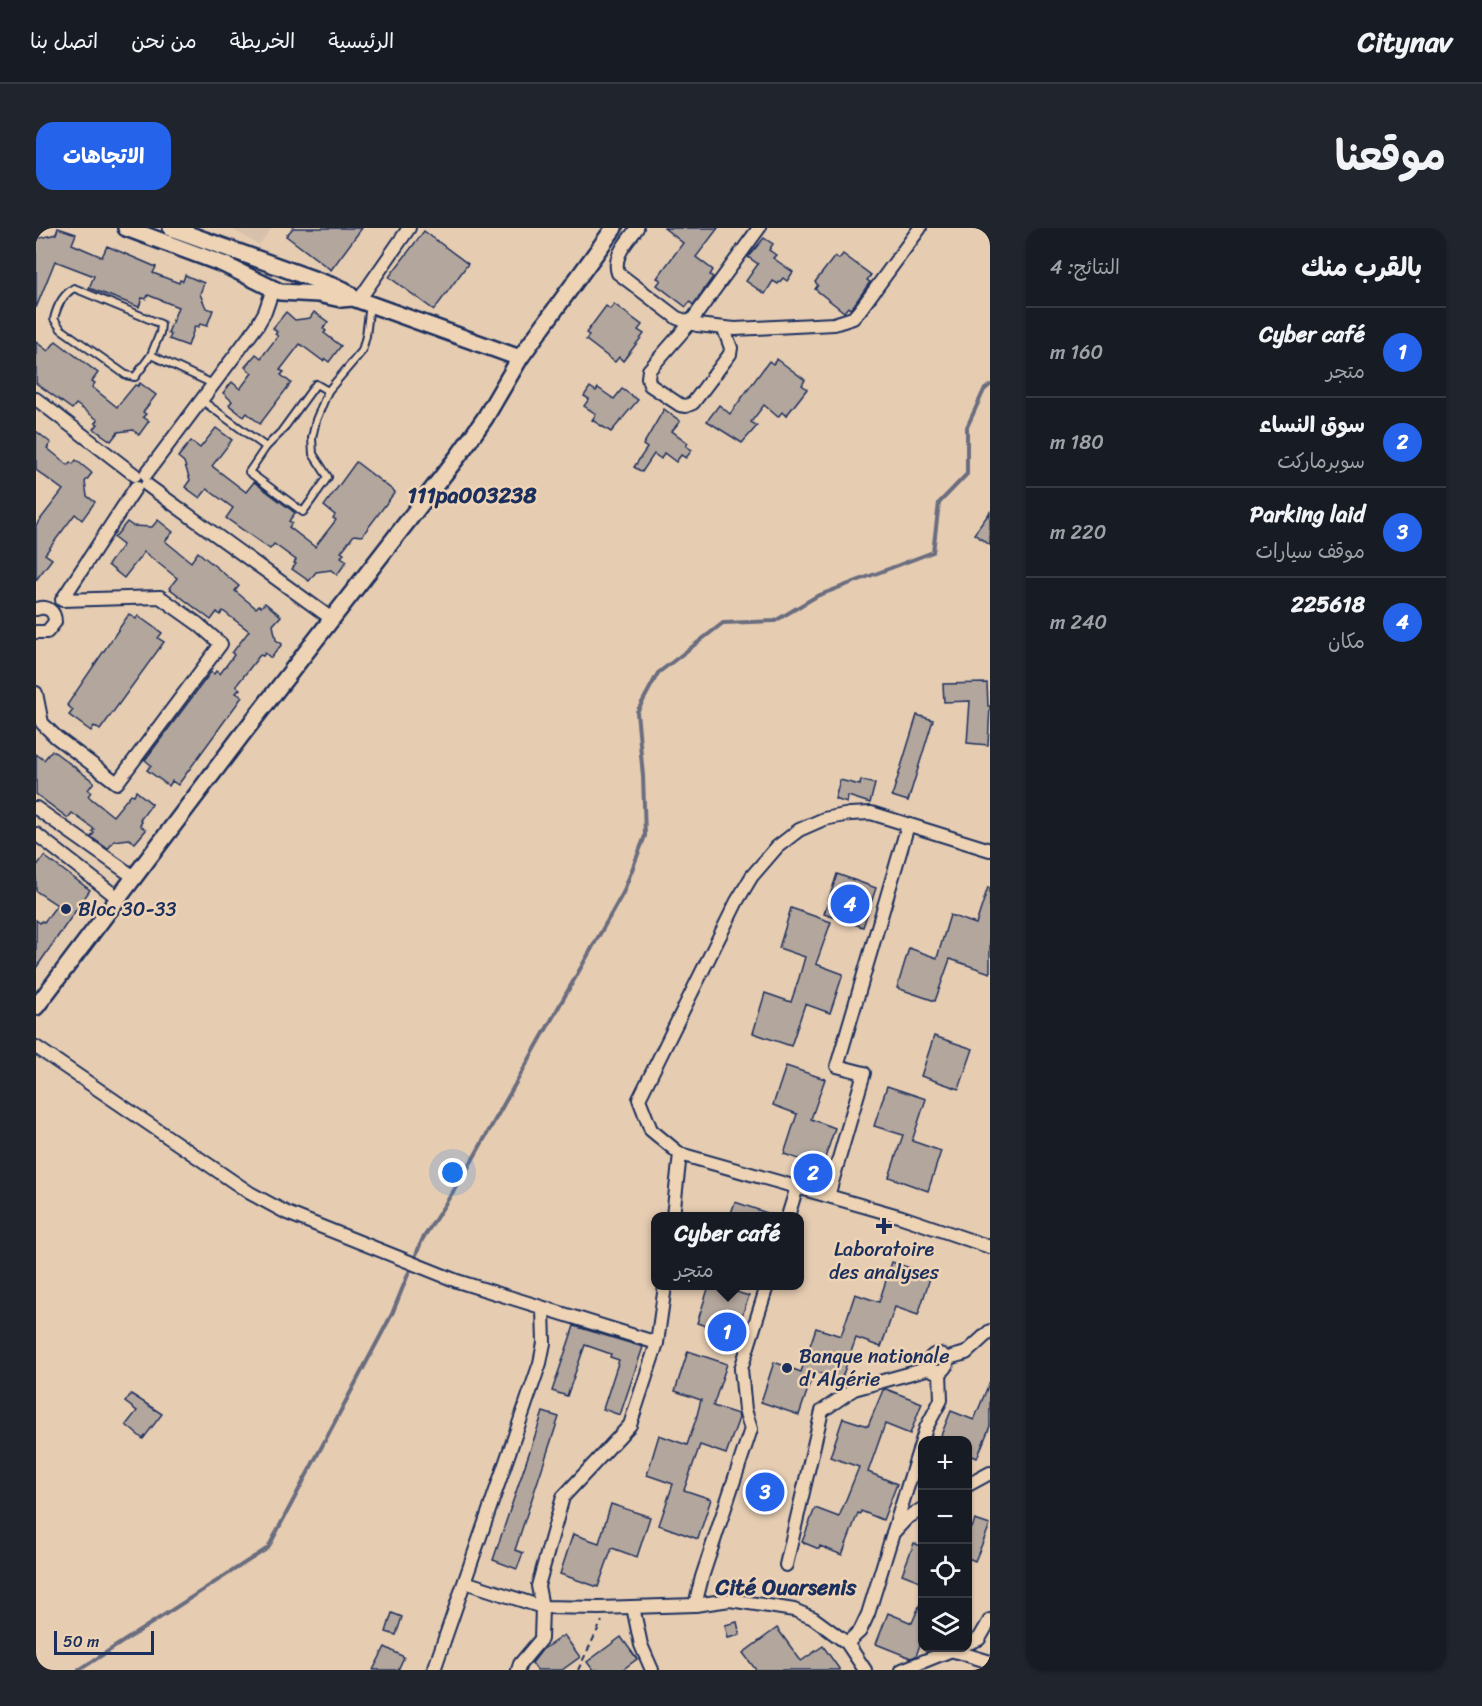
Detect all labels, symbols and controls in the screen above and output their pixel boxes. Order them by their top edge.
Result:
text: Citynav [1358,17,1452,66]
text: اتصل بنا [30,22,98,60]
text: من نحن [131,22,197,60]
text: الخريطة [230,22,295,60]
text: الرئيسية [328,22,394,60]
text: موقعنا [1335,119,1446,193]
button: الاتجاهات [36,122,171,190]
text: بالقرب منك [1301,244,1422,290]
text: النتائج: 4 [1050,250,1120,285]
text: Cyber café [1259,315,1365,354]
text: 160 m [1050,335,1103,370]
text: 1 [1398,335,1407,370]
text: متجر [1326,354,1365,389]
text: سوق النساء [1259,405,1365,444]
text: 180 m [1050,425,1104,460]
text: 2 [1397,425,1408,460]
text: سوبرماركت [1277,444,1365,479]
district label: 111pa003238 [408,476,537,515]
text: Parking laid [1250,495,1365,534]
text: 220 m [1050,515,1106,550]
text: 3 [1397,515,1408,550]
text: موقف سيارات [1255,534,1365,569]
text: 225618 [1291,585,1365,624]
text: 240 m [1050,605,1107,640]
text: 4 [1396,605,1409,640]
text: مكان [1328,624,1365,659]
pin: 4 [830,882,870,926]
place label: Bloc 30-33 [78,892,177,927]
marker: Bloc 30-33 [59,902,73,916]
pin: 2 [794,1150,832,1196]
your location [438,1158,467,1187]
popup [651,1212,804,1290]
text: Cyber café [675,1214,780,1253]
marker: Laboratoire des analyses [875,1217,893,1235]
place label: Laboratoire des analyses [829,1232,940,1290]
text: متجر [675,1253,714,1288]
pin: 1 [708,1310,746,1354]
place label: Banque nationale d'Algérie [799,1339,950,1397]
marker: Banque nationale d'Algérie [780,1361,794,1375]
map controls [918,1436,972,1652]
button: + [918,1436,972,1490]
pin: 3 [746,1470,784,1514]
button: − [918,1490,972,1544]
button: locate [918,1544,972,1598]
district label: Cité Ouarsenis [715,1568,857,1607]
button: layers [918,1598,972,1652]
text: 50 m [63,1627,99,1656]
scale bar [54,1628,154,1656]

